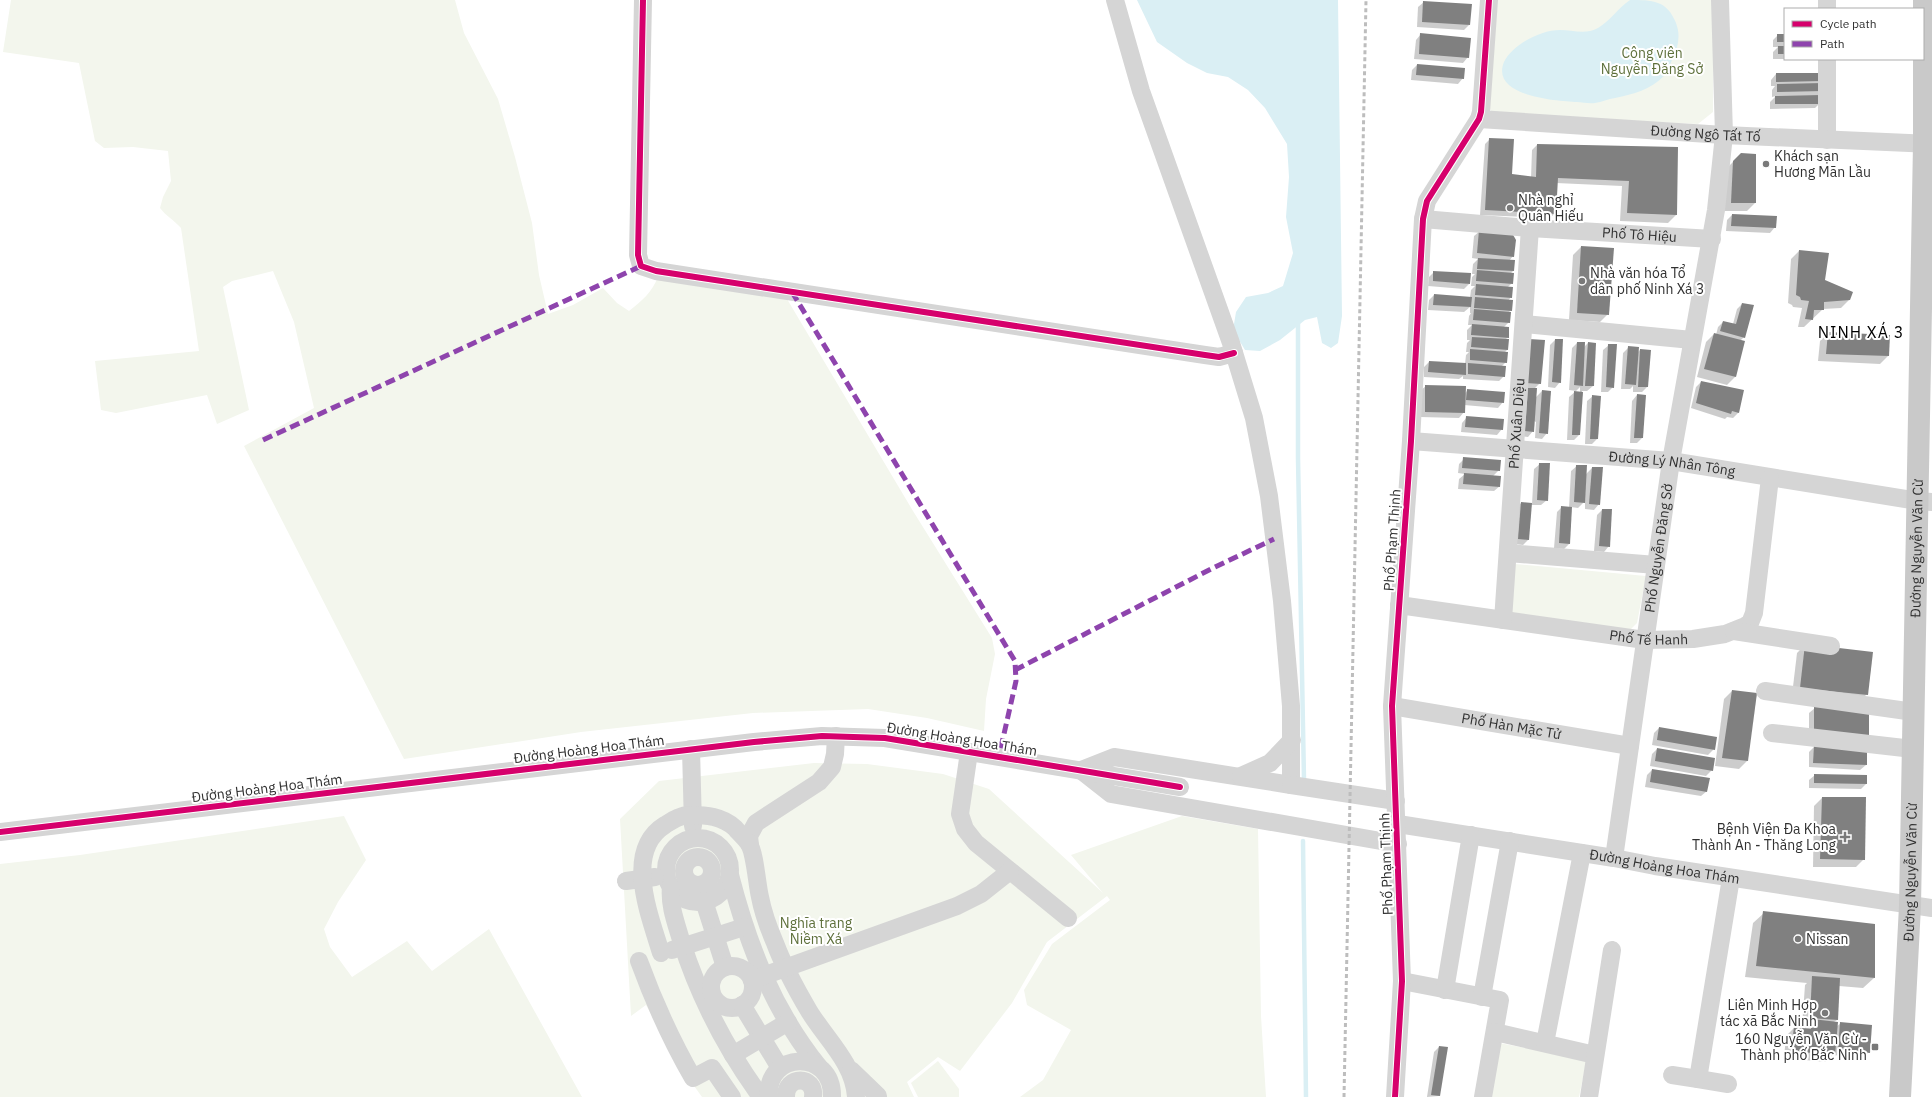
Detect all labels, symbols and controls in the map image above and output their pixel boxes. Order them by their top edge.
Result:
legend [1784,8,1924,60]
text: Cycle path [1820,16,1877,31]
text: Path [1820,36,1845,51]
park label: Công viên Nguyễn Đăng Sở [1601,44,1703,78]
street label: Đường Ngô Tất Tố [1650,121,1761,146]
place label: Khách sạn Hương Mãn Lầu [1774,147,1871,181]
marker: Khách sạn Hương Mãn Lầu [1761,159,1771,169]
place label: Nhà nghỉ Quân Hiếu [1518,191,1584,225]
marker: Nhà nghỉ Quân Hiếu [1505,203,1515,213]
street label: Phố Tô Hiệu [1601,223,1677,246]
place label: Nhà văn hóa Tổ dân phố Ninh Xá 3 [1590,264,1704,298]
marker: Nhà văn hóa Tổ dân phố Ninh Xá 3 [1577,276,1587,286]
district label: NINH XÁ 3 [1818,321,1904,342]
street label: Phố Xuân Diệu [1504,377,1529,470]
street label: Đường Lý Nhân Tông [1608,447,1737,480]
street label: Đường Nguyễn Văn Cừ [1906,479,1927,618]
street label: Phố Nguyễn Đăng Sở [1640,482,1677,614]
street label: Phố Phạm Thịnh [1379,488,1405,592]
street label: Phố Tế Hanh [1608,626,1688,649]
street label: Phố Hàn Mặc Tử [1460,709,1563,743]
street label: Đường Hoàng Hoa Thám [886,718,1038,760]
street label: Đường Hoàng Hoa Thám [513,731,665,767]
street label: Đường Hoàng Hoa Thám [191,770,343,806]
street label: Đường Nguyễn Văn Cừ [1899,803,1921,942]
street label: Phố Phạm Thịnh [1375,813,1397,915]
place label: Bệnh Viện Đa Khoa Thành An - Thăng Long [1692,820,1837,854]
marker: Bệnh Viện Đa Khoa Thành An - Thăng Long [1839,831,1851,843]
street label: Đường Hoàng Hoa Thám [1588,845,1741,888]
park label: Nghĩa trang Niềm Xá [780,914,853,948]
place label: Nissan [1806,930,1848,948]
marker: Nissan [1793,934,1803,944]
place label: Liên Minh Hợp tác xã Bắc Ninh [1720,996,1817,1030]
marker: Liên Minh Hợp tác xã Bắc Ninh [1820,1008,1830,1018]
place label: 160 Nguyễn Văn Cừ - Thành phố Bắc Ninh [1735,1030,1867,1064]
marker: 160 Nguyễn Văn Cừ - Thành phố Bắc Ninh [1870,1042,1880,1052]

